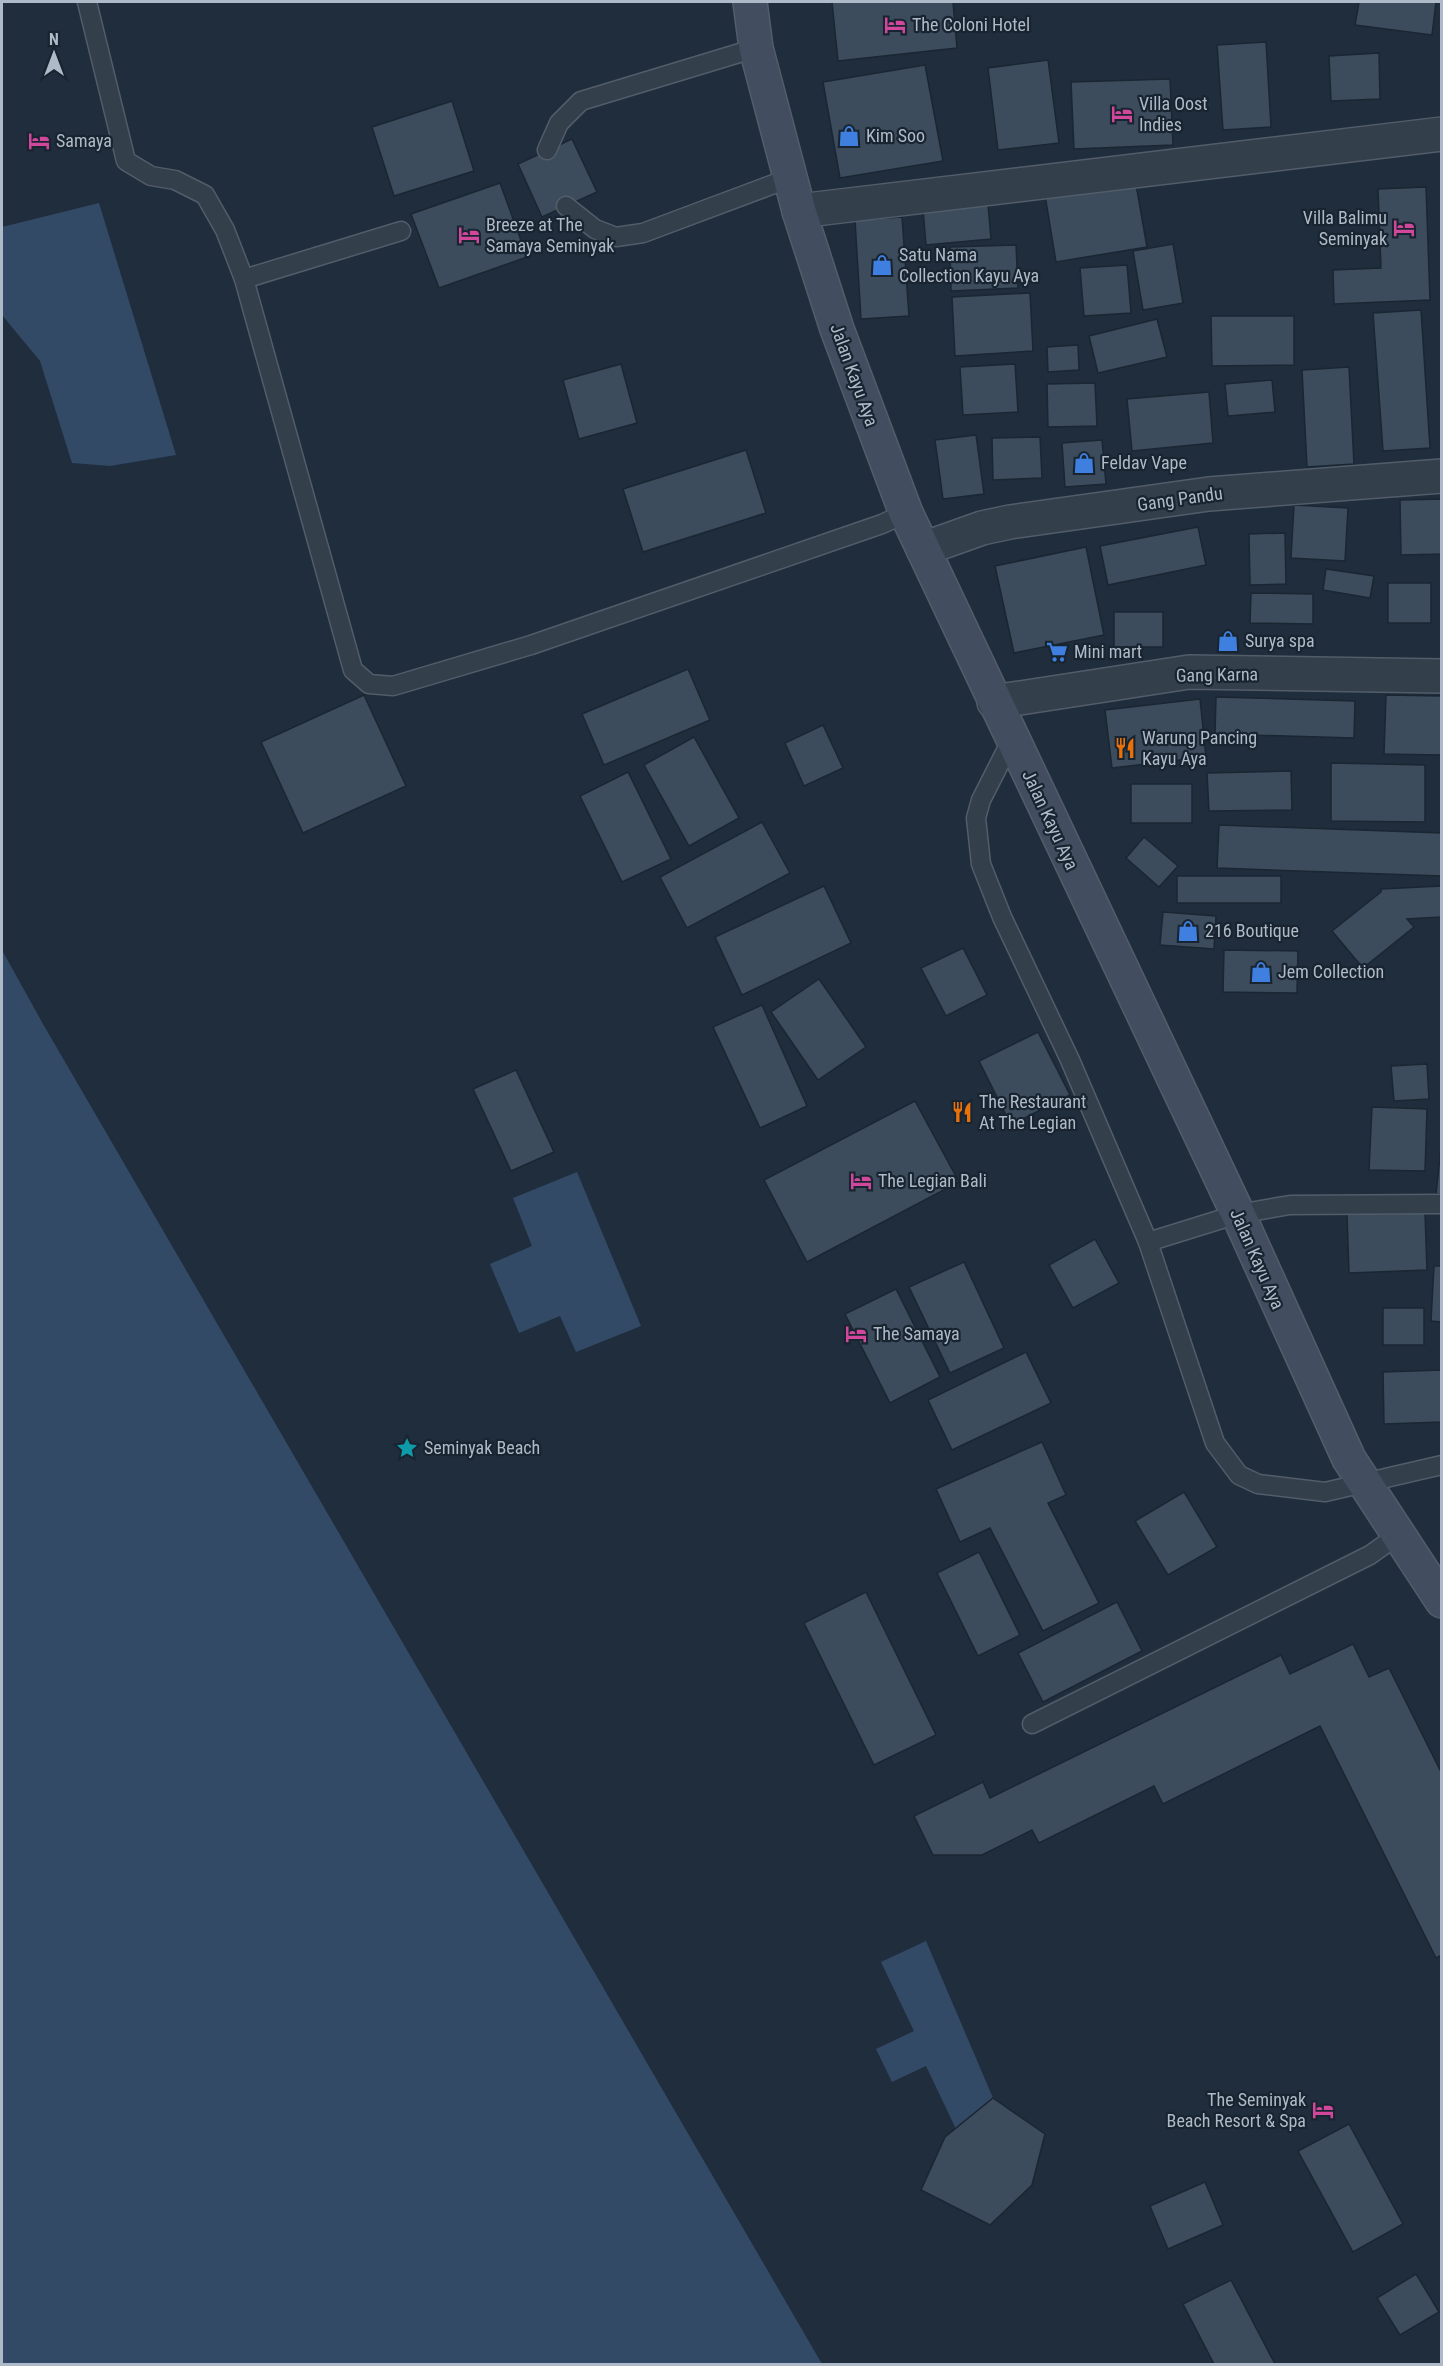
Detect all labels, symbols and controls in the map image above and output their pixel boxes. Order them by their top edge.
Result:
hotel icon: The Coloni Hotel [883,13,907,37]
place label: The Coloni Hotel [912,14,1030,35]
north arrow [24,24,84,84]
text: N [49,30,59,49]
place label: Villa Oost Indies [1139,93,1208,135]
hotel icon: Villa Oost Indies [1110,102,1134,126]
shop icon: Kim Soo [837,124,861,148]
place label: Kim Soo [866,125,925,146]
hotel icon: Samaya [27,129,51,153]
place label: Samaya [56,130,112,151]
place label: Villa Balimu Seminyak [1303,207,1387,249]
place label: Breeze at The Samaya Seminyak [486,214,614,256]
hotel icon: Villa Balimu Seminyak [1392,216,1416,240]
hotel icon: Breeze at The Samaya Seminyak [457,223,481,247]
place label: Satu Nama Collection Kayu Aya [899,244,1039,286]
shop icon: Satu Nama Collection Kayu Aya [870,253,894,277]
street label: Jalan Kayu Aya [826,321,883,429]
shop icon: Feldav Vape [1072,451,1096,475]
place label: Feldav Vape [1101,452,1187,473]
street label: Gang Pandu [1136,482,1224,515]
shop icon: Surya spa [1216,629,1240,653]
place label: Surya spa [1245,630,1315,651]
supermarket icon: Mini mart [1045,640,1069,664]
place label: Mini mart [1074,641,1142,662]
street label: Gang Karna [1176,663,1258,686]
place label: Warung Pancing Kayu Aya [1142,727,1257,769]
restaurant icon: Warung Pancing Kayu Aya [1113,736,1137,760]
street label: Jalan Kayu Aya [1018,767,1083,873]
shop icon: 216 Boutique [1176,919,1200,943]
place label: 216 Boutique [1205,920,1299,941]
shop icon: Jem Collection [1249,960,1273,984]
place label: Jem Collection [1278,961,1384,982]
place label: The Restaurant At The Legian [979,1091,1086,1133]
restaurant icon: The Restaurant At The Legian [950,1100,974,1124]
hotel icon: The Legian Bali [849,1169,873,1193]
place label: The Legian Bali [878,1170,987,1191]
street label: Jalan Kayu Aya [1226,1205,1289,1312]
hotel icon: The Samaya [844,1322,868,1346]
place label: The Samaya [873,1323,960,1344]
place icon: Seminyak Beach [395,1436,419,1460]
place label: Seminyak Beach [424,1437,540,1458]
place label: The Seminyak Beach Resort & Spa [1167,2089,1306,2131]
hotel icon: The Seminyak Beach Resort & Spa [1311,2098,1335,2122]

